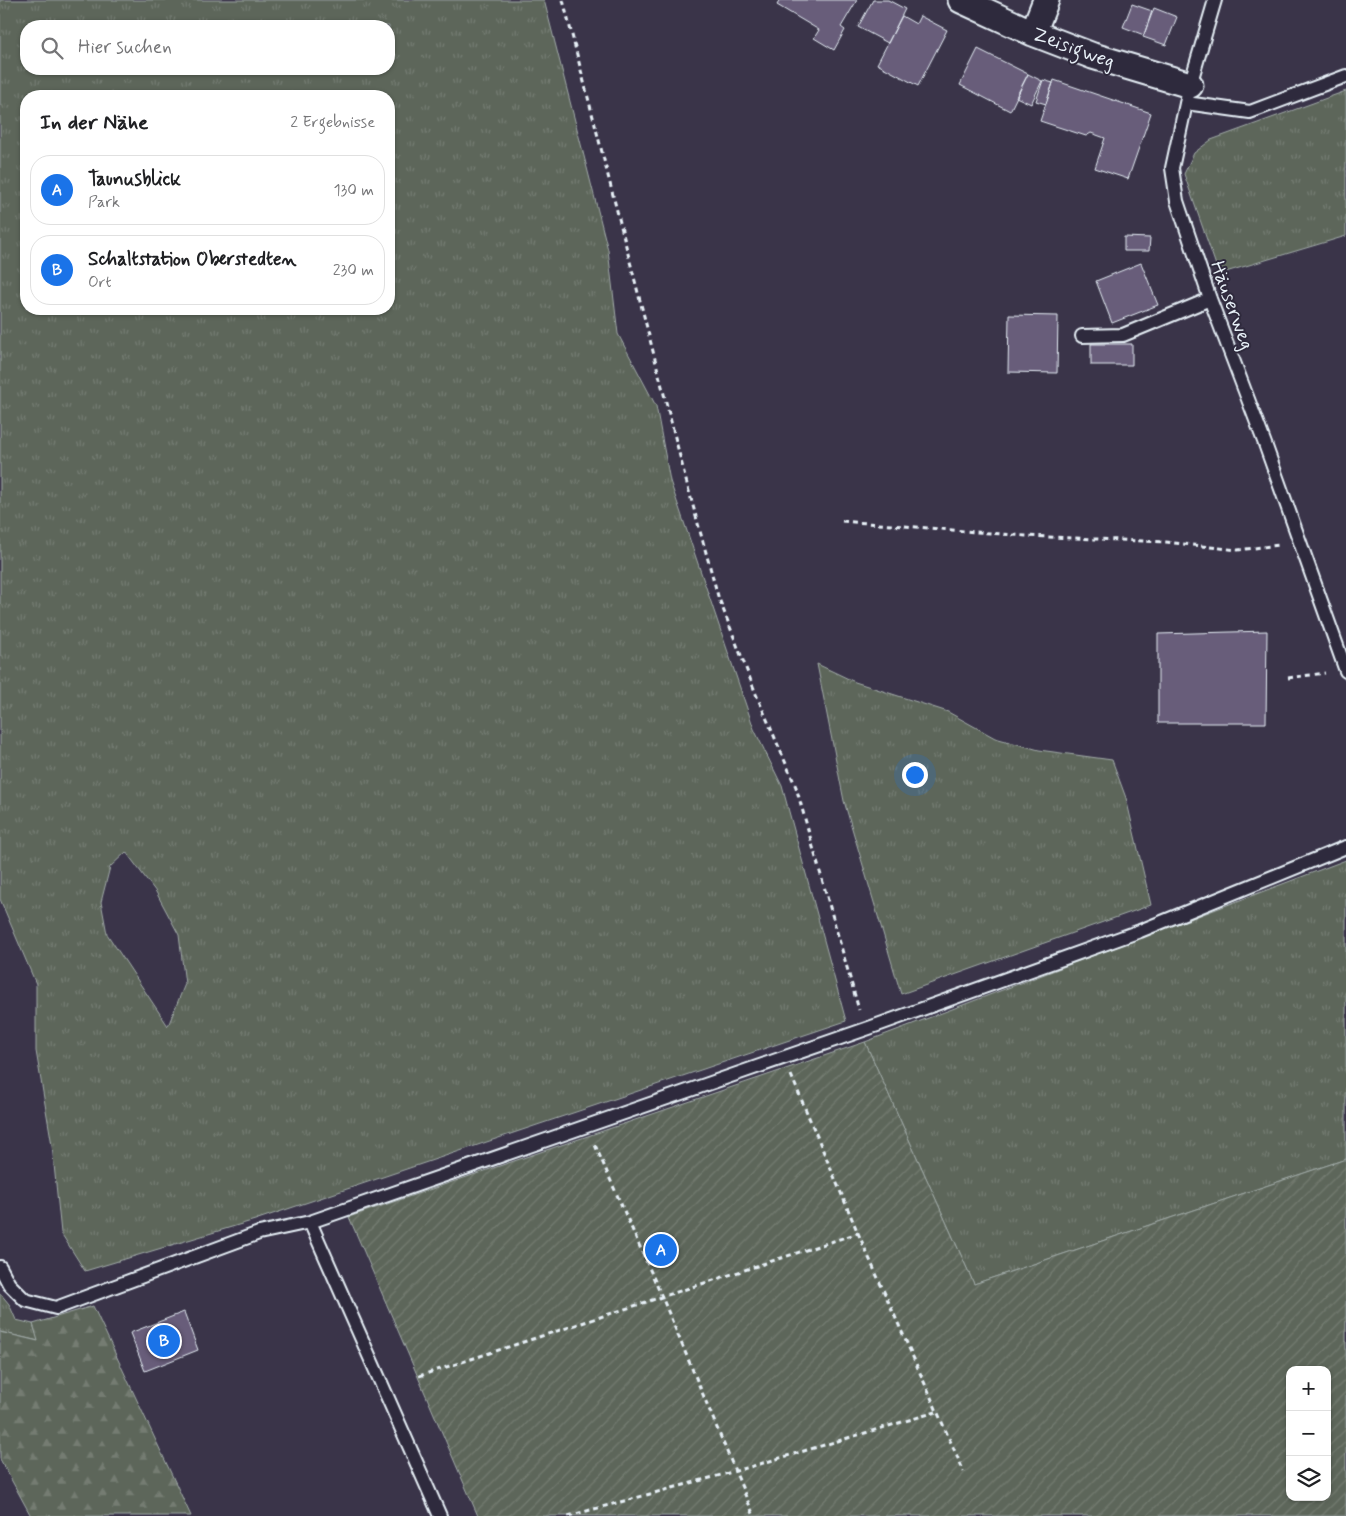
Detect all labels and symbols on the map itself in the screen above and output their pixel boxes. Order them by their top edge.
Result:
street label: Zeisigweg [1028,21,1118,78]
street label: Häuserweg [1203,257,1260,354]
your location [902,762,928,788]
pin: A [645,1231,677,1269]
pin: B [148,1322,180,1360]

